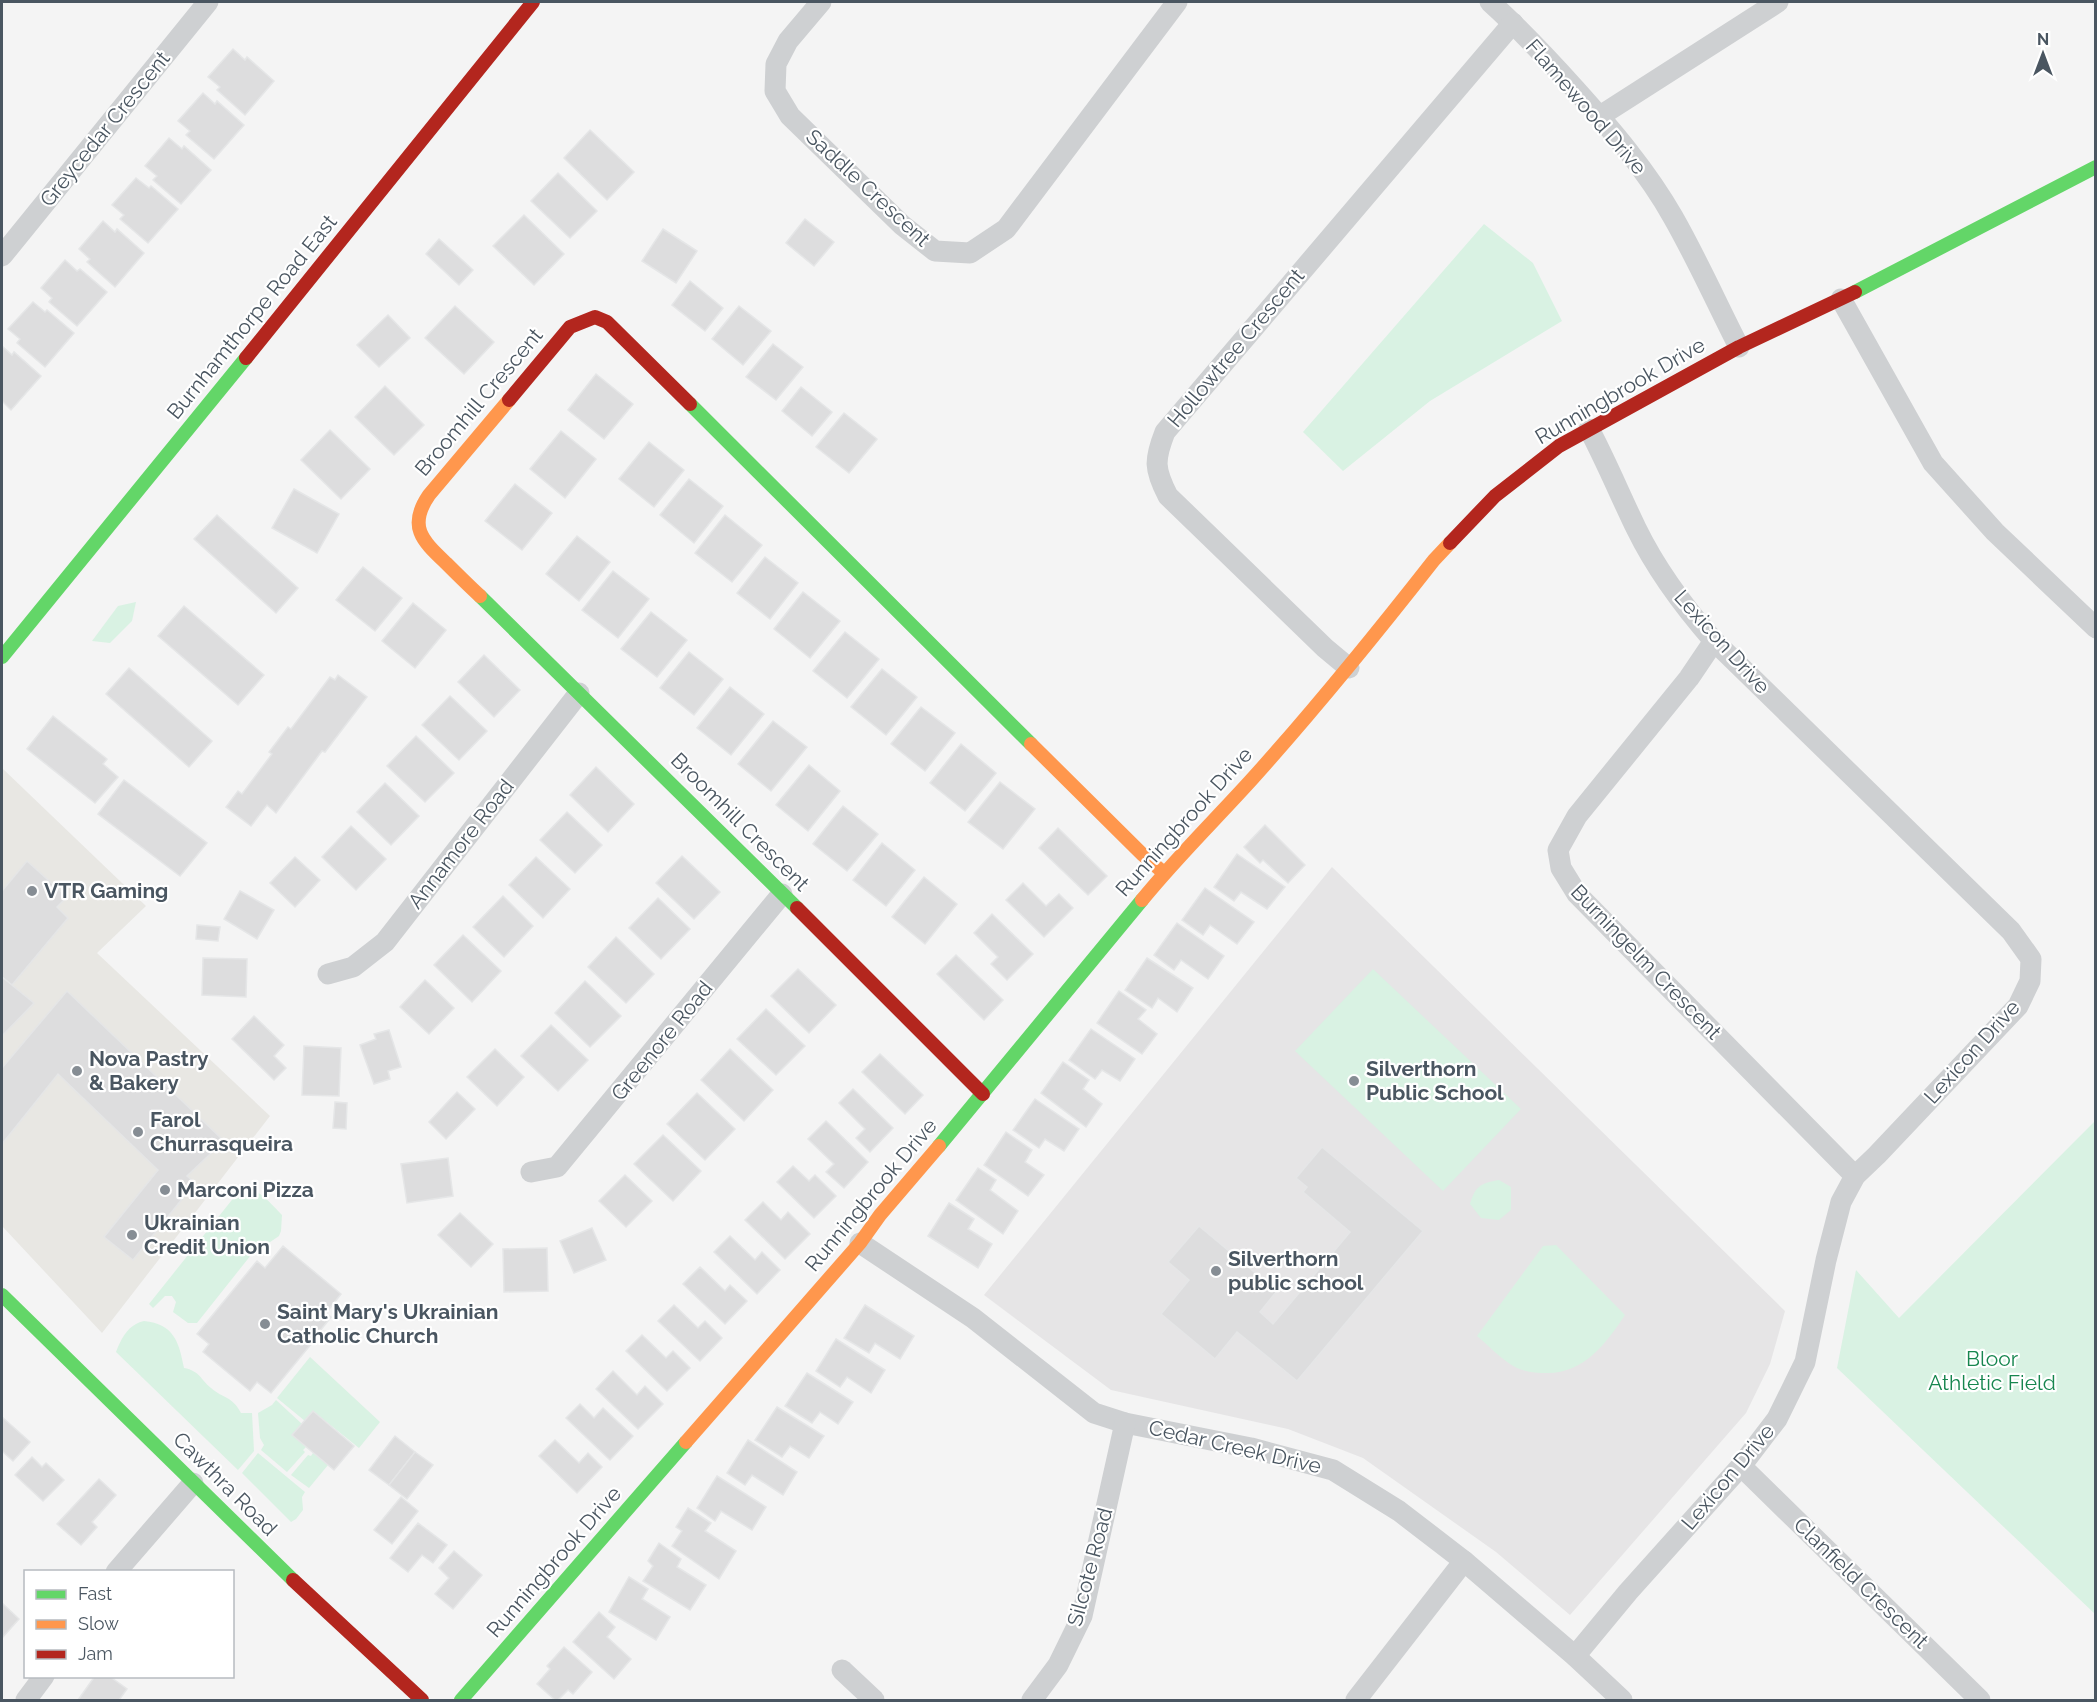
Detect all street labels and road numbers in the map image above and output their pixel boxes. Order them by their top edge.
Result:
street label: Flamewood Drive [1521,34,1652,179]
street label: Greycedar Crescent [34,46,175,211]
street label: Saddle Crescent [801,124,936,252]
street label: Burnhamthorpe Road East [161,209,342,424]
street label: Hollowtree Crescent [1162,263,1309,432]
street label: Broomhill Crescent [410,323,548,481]
street label: Runningbrook Drive [1530,332,1709,449]
street label: Lexicon Drive [1669,585,1775,699]
street label: Runningbrook Drive [1110,742,1257,901]
street label: Broomhill Crescent [666,747,815,896]
street label: Annamore Road [402,774,519,913]
street label: Burningelm Crescent [1566,879,1727,1044]
street label: Greenore Road [606,976,717,1105]
street label: Lexicon Drive [1919,995,2025,1109]
street label: Runningbrook Drive [799,1113,942,1276]
street label: Cedar Creek Drive [1146,1415,1324,1479]
street label: Lexicon Drive [1676,1419,1779,1535]
street label: Cawthra Road [168,1427,282,1541]
street label: Runningbrook Drive [481,1481,626,1642]
street label: Silcote Road [1062,1505,1117,1629]
street label: Clanfield Crescent [1789,1512,1934,1653]

